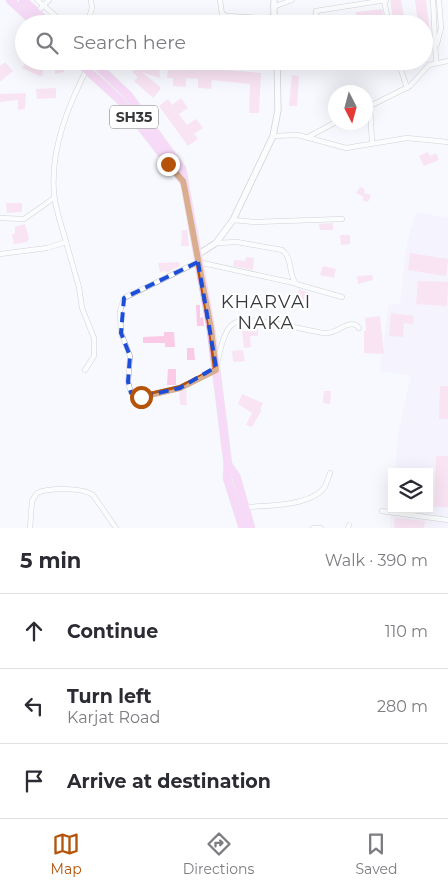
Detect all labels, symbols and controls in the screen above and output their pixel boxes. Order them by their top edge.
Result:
search box [15,15,433,70]
icon: search [33,29,61,57]
text: Search here [73,31,186,54]
north arrow [328,85,373,130]
road number: SH35 [110,105,158,128]
route end [157,153,180,176]
district label: KHARVAI NAKA [221,291,311,334]
route start [130,386,153,409]
map controls [388,468,433,513]
button: layers [388,468,433,513]
text: 5 min [20,548,81,573]
text: Walk · 390 m [325,551,428,570]
icon: ahead [20,617,48,645]
text: Continue [67,620,158,643]
text: 110 m [385,622,428,641]
text: Turn left [67,685,152,708]
icon: left [20,692,48,720]
text: 280 m [377,697,428,716]
text: Karjat Road [67,708,160,727]
icon: arrive [20,767,48,795]
text: Arrive at destination [67,770,271,793]
tab: Map [51,830,82,878]
tab: Directions [183,830,254,878]
tab: Saved [355,830,397,878]

